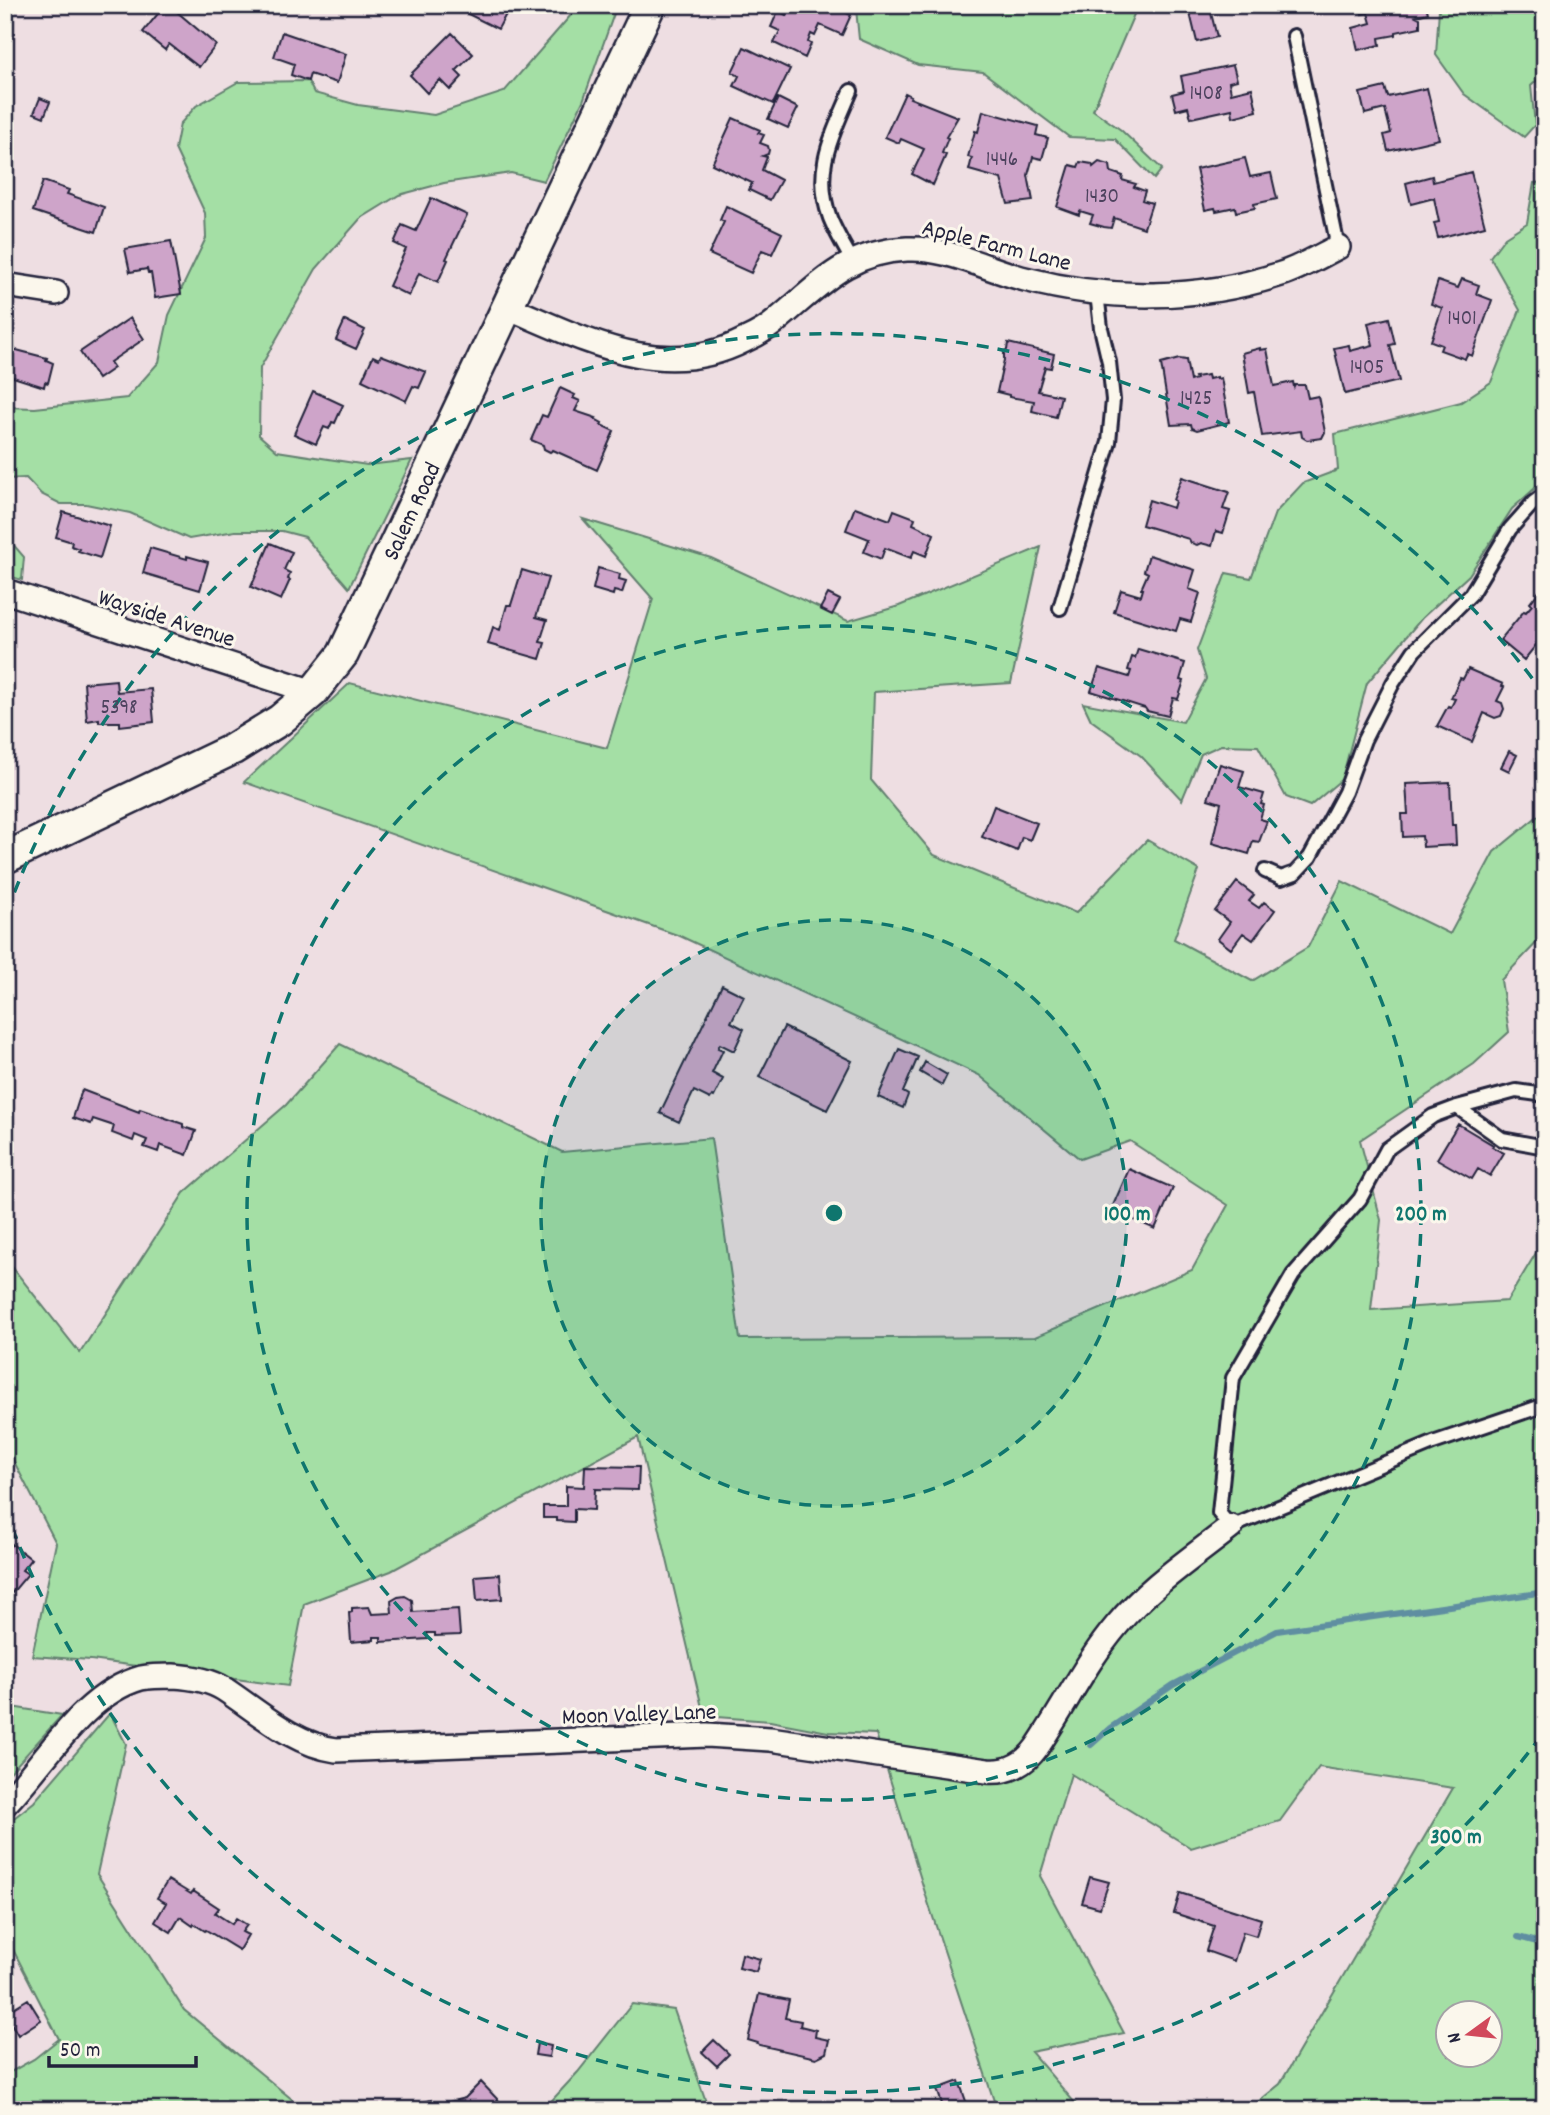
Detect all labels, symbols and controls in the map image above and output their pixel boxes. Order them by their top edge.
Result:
house number: 1408 [1189,80,1223,110]
house number: 1446 [986,146,1018,176]
house number: 1430 [1085,183,1119,213]
street label: Apple Farm Lane [918,212,1074,282]
house number: 1401 [1447,305,1477,335]
house number: 1405 [1350,354,1384,384]
house number: 1425 [1180,385,1212,415]
street label: Salem Road [376,457,451,567]
street label: Wayside Avenue [93,582,239,658]
house number: 5398 [100,694,138,724]
centre of rings [822,1201,846,1225]
text: 100 m [1104,1201,1150,1231]
text: 200 m [1395,1201,1447,1231]
street label: Moon Valley Lane [561,1696,717,1736]
text: 300 m [1430,1824,1482,1854]
north arrow [1434,2000,1504,2070]
scale bar [49,2024,196,2068]
text: N [1442,2029,1470,2046]
text: 50 m [60,2037,100,2067]

